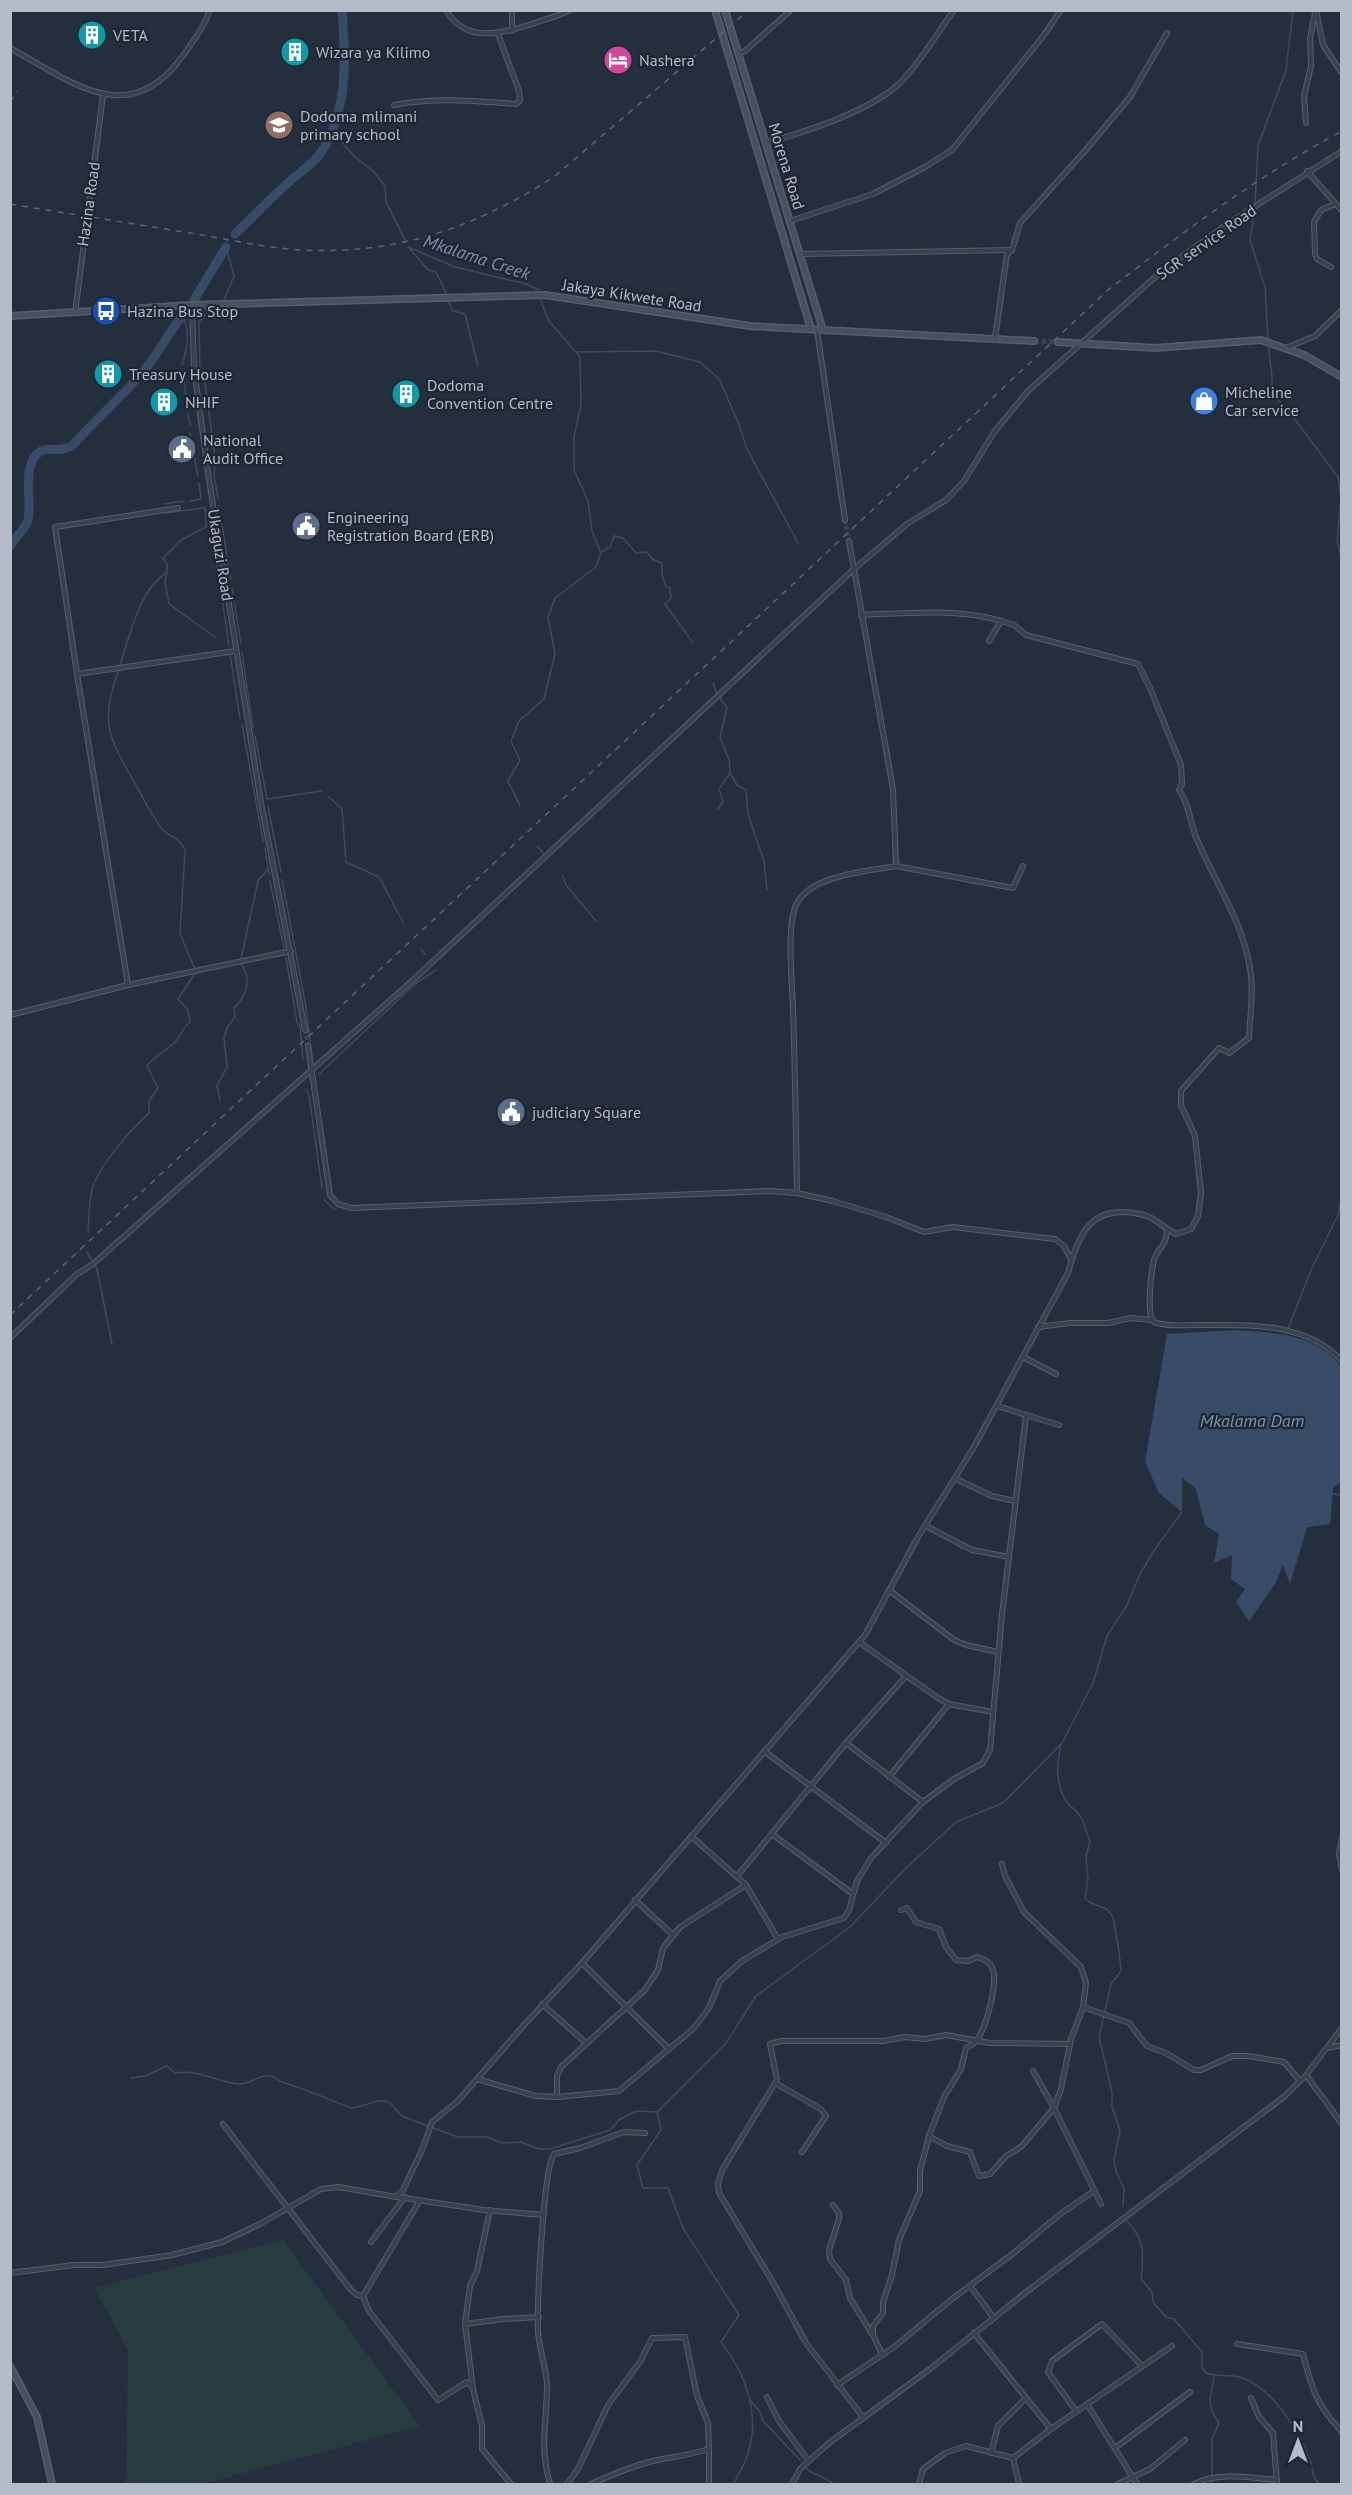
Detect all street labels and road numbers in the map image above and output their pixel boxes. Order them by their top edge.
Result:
street label: Morena Road [764,120,810,212]
street label: Hazina Road [72,161,104,247]
street label: SGR service Road [1152,200,1260,284]
street label: Jakaya Kikwete Road [560,274,703,316]
street label: Ukaguzi Road [204,508,238,602]

